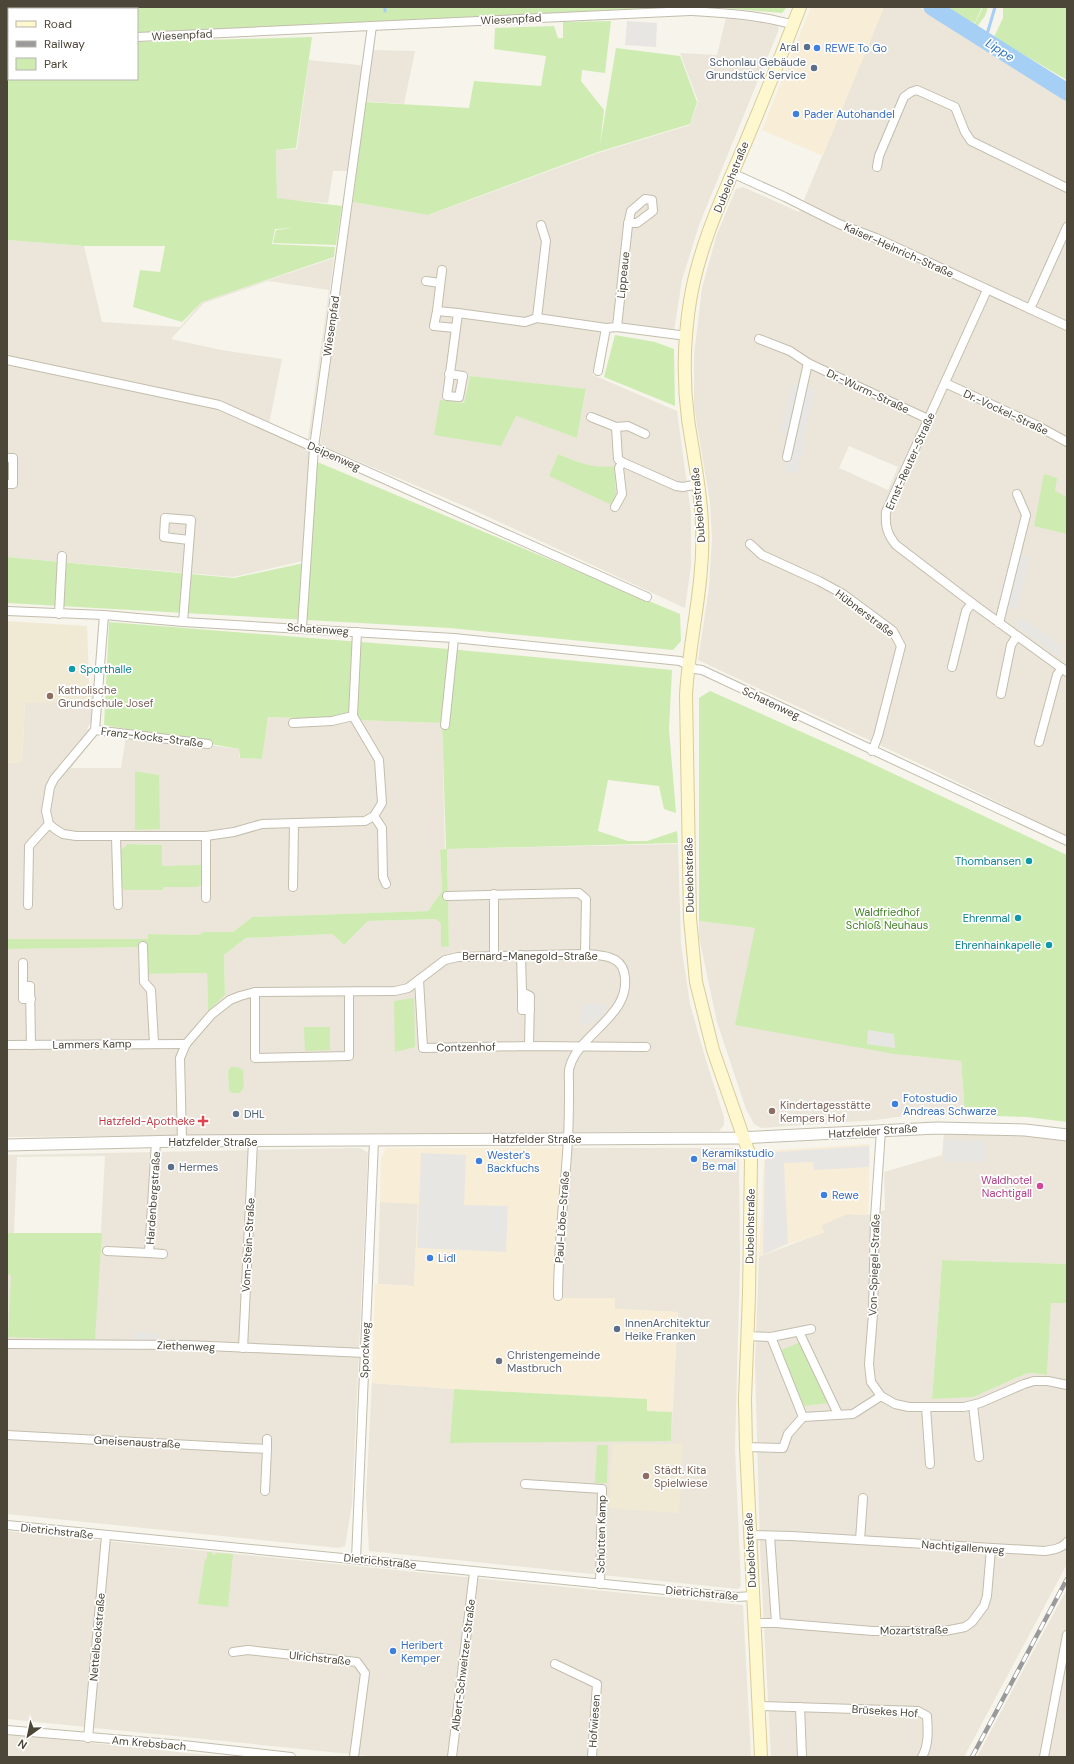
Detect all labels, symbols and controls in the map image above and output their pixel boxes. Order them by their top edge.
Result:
legend [8,8,138,80]
street label: Wiesenpfad [480,10,542,28]
text: Road [44,16,72,32]
street label: Wiesenpfad [151,26,213,44]
water label: Lippe [983,35,1018,65]
text: Railway [44,36,85,52]
place label: Aral [779,40,799,54]
place label: REWE To Go [825,41,887,55]
marker: Aral [802,42,812,52]
marker: REWE To Go [812,43,822,53]
place label: Schonlau Gebäude Grundstück Service [706,55,806,82]
text: Park [44,56,68,72]
marker: Schonlau Gebäude Grundstück Service [809,63,819,73]
place label: Pader Autohandel [804,107,895,121]
marker: Pader Autohandel [791,109,801,119]
street label: Dubelohstraße [710,139,752,215]
street label: Kaiser-Heinrich-Straße [842,219,956,281]
street label: Lippeaue [614,251,632,299]
street label: Wiesenpfad [320,295,342,357]
street label: Dr.-Wurm-Straße [824,366,912,416]
street label: Dr.-Vockel-Straße [961,386,1051,438]
street label: Ernst-Reuter-Straße [882,410,938,512]
street label: Deipenweg [305,438,363,474]
street label: Dubelohstraße [688,467,708,543]
street label: Hübnerstraße [833,586,897,640]
street label: Schatenweg [287,620,349,638]
place label: Sporthalle [80,662,132,676]
marker: Sporthalle [67,664,77,674]
place label: Katholische Grundschule Josef [58,683,154,710]
street label: Schatenweg [740,684,802,722]
marker: Katholische Grundschule Josef [45,691,55,701]
street label: Franz-Kocks-Straße [100,724,204,750]
street label: Dubelohstraße [681,837,697,913]
place label: Thombansen [955,854,1021,868]
marker: Thombansen [1024,856,1034,866]
park label: Waldfriedhof Schloß Neuhaus [846,905,928,932]
place label: Ehrenmal [963,911,1010,925]
marker: Ehrenmal [1013,913,1023,923]
place label: Ehrenhainkapelle [955,938,1041,952]
marker: Ehrenhainkapelle [1044,940,1054,950]
street label: Bernard-Manegold-Straße [462,949,598,963]
street label: Lammers Kamp [52,1036,132,1052]
street label: Contzenhof [436,1039,496,1055]
place label: Fotostudio Andreas Schwarze [903,1091,997,1118]
place label: Kindertagesstätte Kempers Hof [780,1098,871,1125]
marker: Fotostudio Andreas Schwarze [890,1099,900,1109]
marker: Kindertagesstätte Kempers Hof [767,1106,777,1116]
place label: DHL [244,1107,265,1121]
marker: DHL [231,1109,241,1119]
place label: Hatzfeld-Apotheke [99,1114,195,1128]
marker: Hatzfeld-Apotheke [198,1116,208,1126]
street label: Hatzfelder Straße [828,1121,918,1141]
street label: Hatzfelder Straße [492,1132,582,1146]
street label: Hatzfelder Straße [168,1135,258,1149]
place label: Keramikstudio Be mal [702,1146,774,1173]
place label: Wester's Backfuchs [487,1148,540,1175]
street label: Hardenbergstraße [143,1151,163,1245]
marker: Keramikstudio Be mal [689,1154,699,1164]
marker: Wester's Backfuchs [474,1156,484,1166]
place label: Hermes [179,1160,218,1174]
marker: Hermes [166,1162,176,1172]
street label: Paul-Löbe-Straße [552,1171,572,1263]
place label: Waldhotel Nachtigall [981,1173,1032,1200]
marker: Waldhotel Nachtigall [1035,1181,1045,1191]
street label: Dubelohstraße [742,1188,758,1264]
place label: Rewe [832,1188,859,1202]
marker: Rewe [819,1190,829,1200]
street label: Vom-Stein-Straße [239,1197,257,1293]
street label: Von-Spiegel-Straße [865,1214,883,1316]
place label: Lidl [438,1251,456,1265]
marker: Lidl [425,1253,435,1263]
place label: InnenArchitektur Heike Franken [625,1316,710,1343]
street label: Sporckweg [357,1322,373,1378]
marker: InnenArchitektur Heike Franken [612,1324,622,1334]
street label: Ziethenweg [157,1338,215,1354]
place label: Christengemeinde Mastbruch [507,1348,600,1375]
marker: Christengemeinde Mastbruch [494,1356,504,1366]
street label: Gneisenaustraße [93,1433,181,1451]
place label: Städt. Kita Spielwiese [654,1463,708,1490]
marker: Städt. Kita Spielwiese [641,1471,651,1481]
street label: Schütten Kamp [593,1495,609,1573]
street label: Dubelohstraße [741,1512,759,1588]
street label: Dietrichstraße [20,1520,94,1542]
street label: Nachtigallenweg [921,1537,1005,1557]
street label: Dietrichstraße [343,1550,417,1572]
street label: Dietrichstraße [665,1583,739,1603]
street label: Nettelbeckstraße [86,1592,108,1682]
street label: Albert-Schweitzer-Straße [448,1598,478,1732]
street label: Mozartstraße [880,1622,948,1638]
place label: Heribert Kemper [401,1638,443,1665]
marker: Heribert Kemper [388,1646,398,1656]
street label: Ulrichstraße [288,1648,352,1668]
street label: Hofwiesen [585,1694,603,1748]
street label: Brüsekes Hof [851,1702,919,1720]
north arrow [8,1716,48,1756]
street label: Am Krebsbach [111,1733,187,1753]
text: N [15,1736,30,1752]

